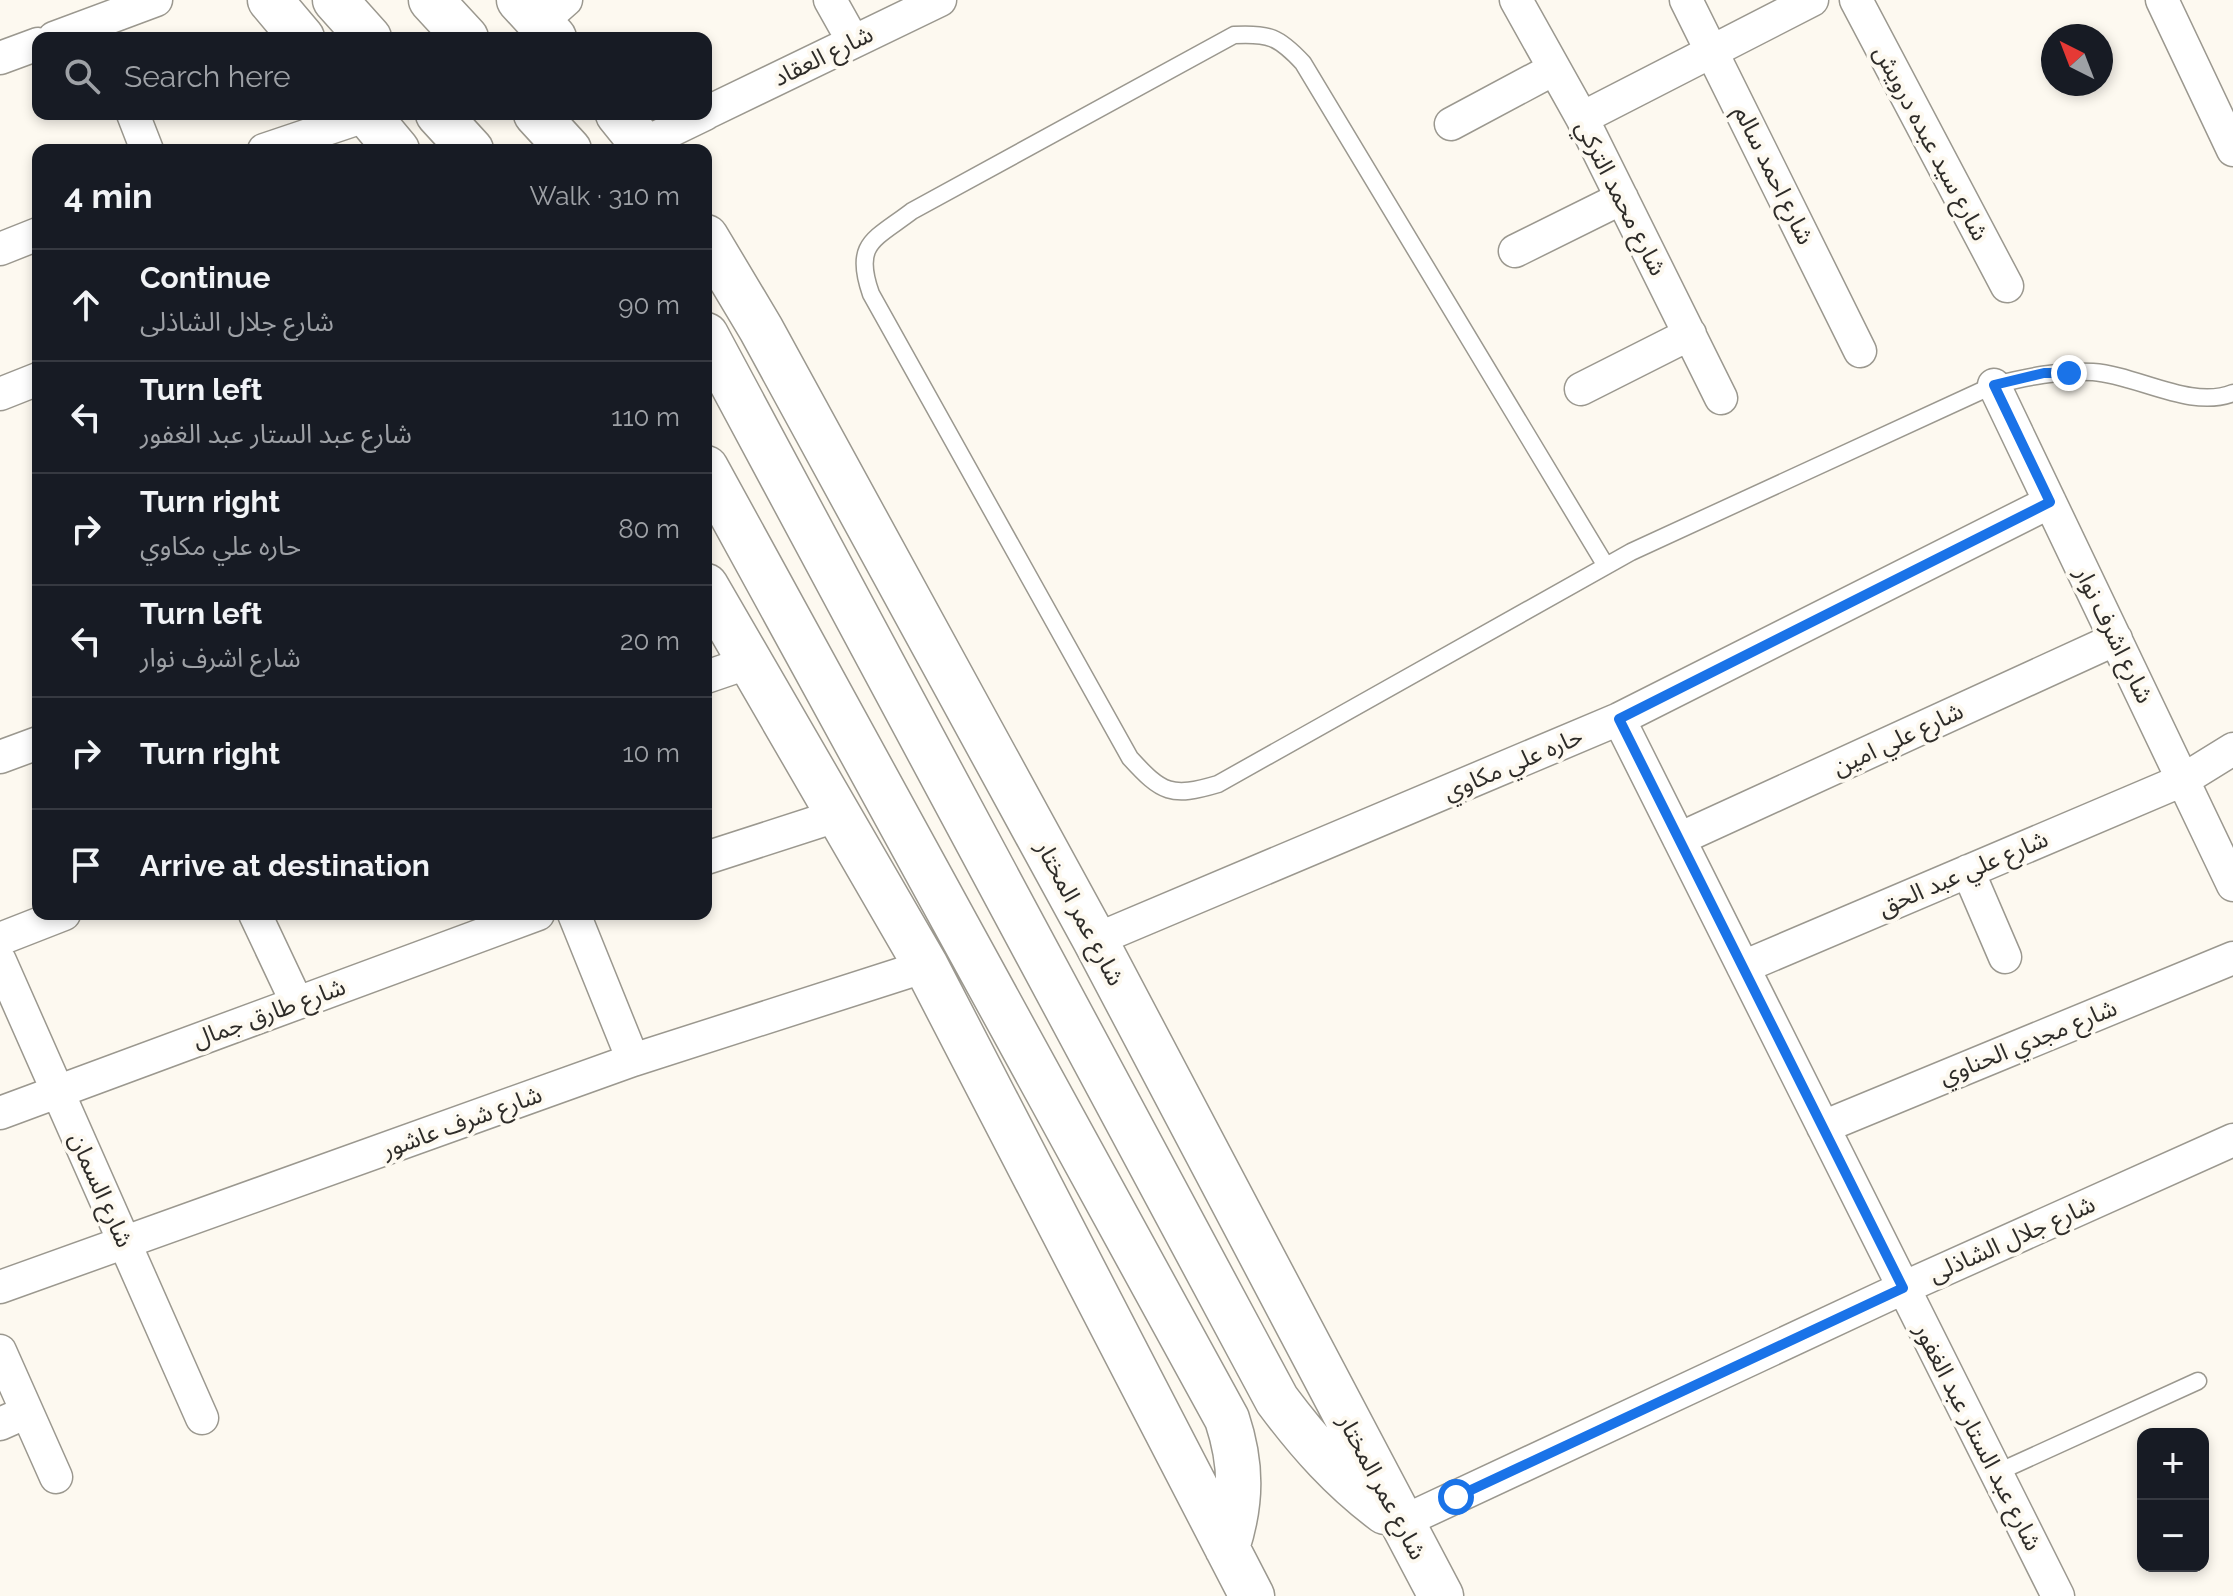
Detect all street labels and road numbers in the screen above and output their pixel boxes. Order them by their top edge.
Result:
street label: شارع العقاد [768,19,879,95]
street label: شارع سيد عبده درويش [1865,40,1995,247]
street label: شارع احمد سالم [1726,101,1821,250]
street label: شارع محمد التركي [1566,115,1673,282]
street label: شارع اشرف نوار [2066,561,2160,709]
street label: شارع علي امين [1828,696,1970,786]
street label: حاره علي مكاوي [1439,721,1589,810]
street label: شارع علي عبد الحق [1873,824,2054,926]
street label: شارع عمر المختار [1027,834,1131,992]
street label: شارع طارق جمال [188,971,350,1056]
street label: شارع مجدي الحناوي [1935,993,2123,1095]
street label: شارع شرف عاشور [377,1079,547,1167]
street label: شارع السمان [61,1128,140,1253]
street label: شارع جلال الشاذلى [1924,1189,2101,1291]
street label: شارع عبد الستار عبد الغفور [1905,1317,2048,1557]
street label: شارع عمر المختار [1329,1408,1433,1566]

